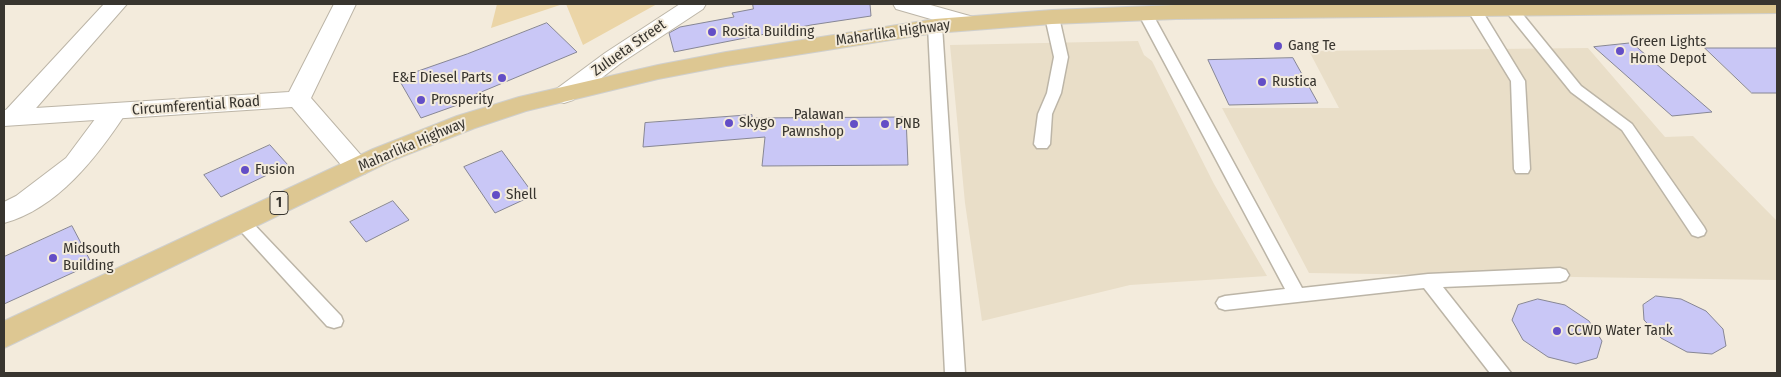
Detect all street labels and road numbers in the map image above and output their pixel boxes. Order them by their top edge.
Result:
street label: Zulueta Street [588,16,670,80]
street label: Maharlika Highway [835,16,951,50]
street label: Circumferential Road [131,93,261,119]
street label: Maharlika Highway [355,114,469,176]
road number: 1 [270,192,288,214]

